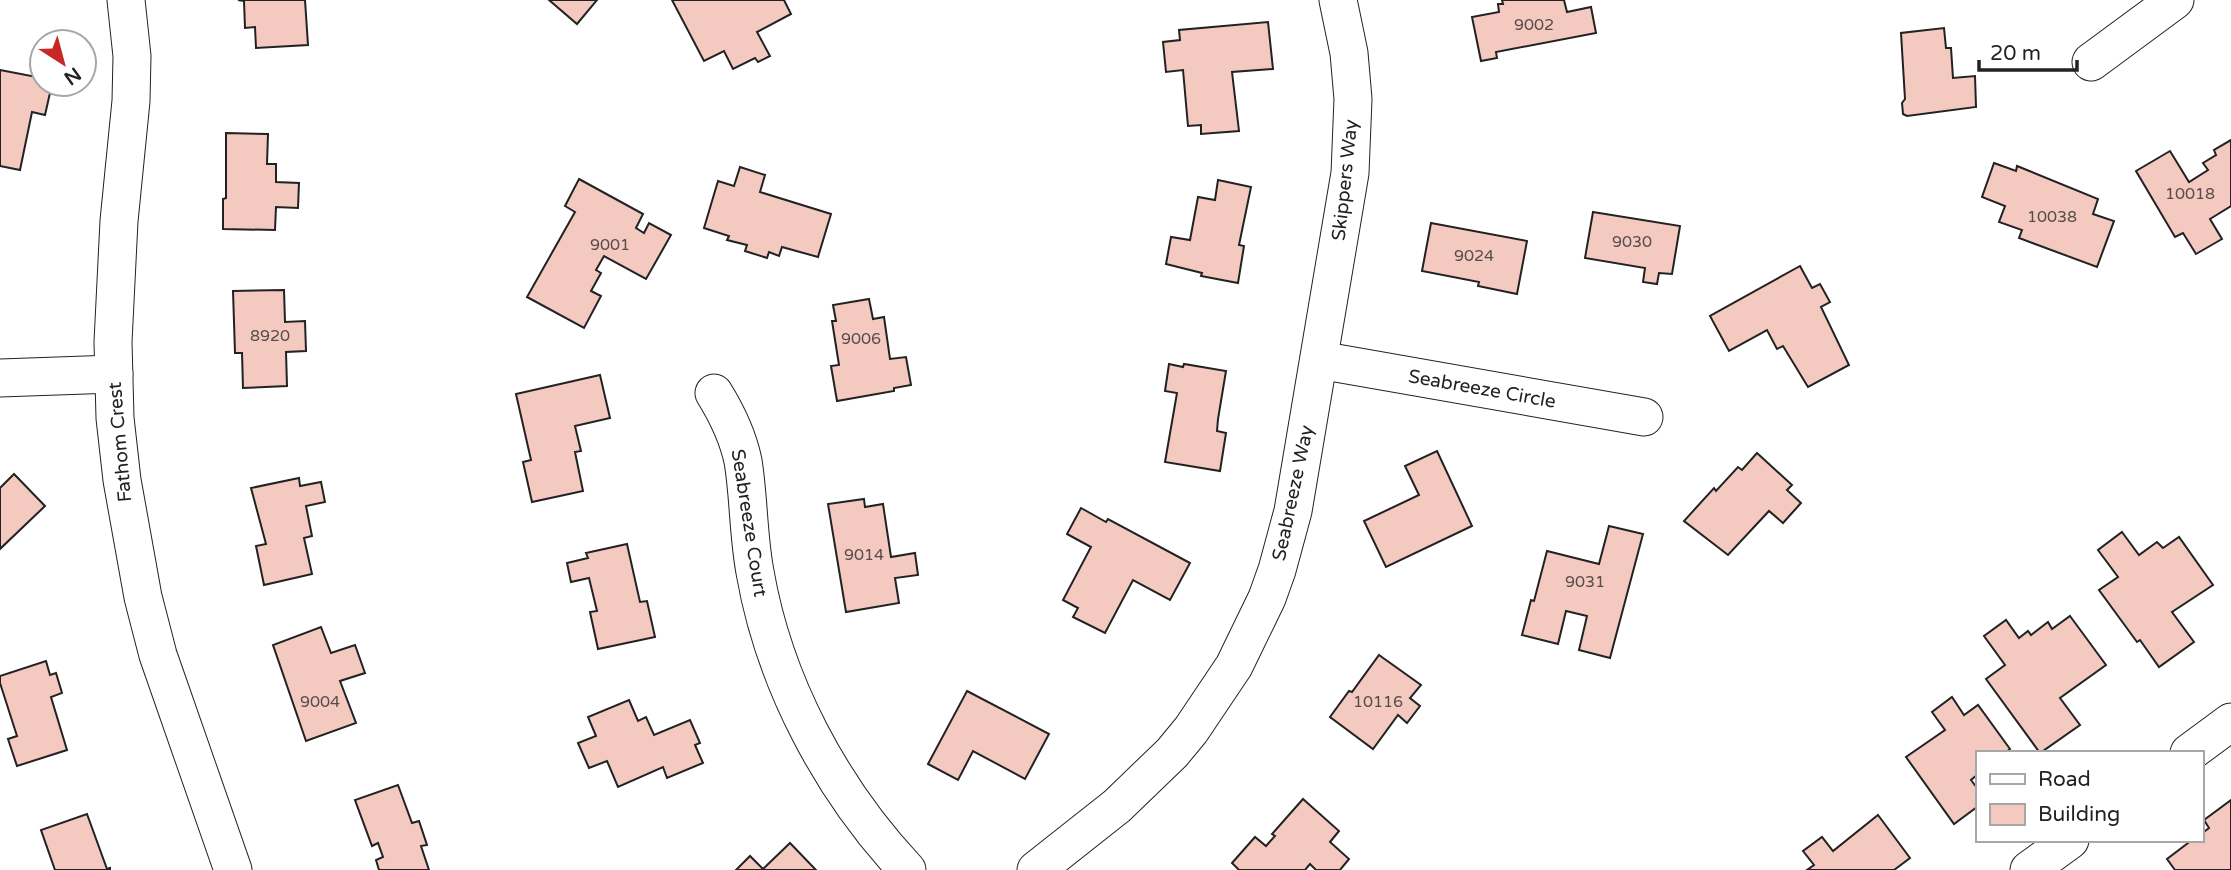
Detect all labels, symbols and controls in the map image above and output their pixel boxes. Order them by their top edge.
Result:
house number: 9002 [1514,15,1554,35]
north arrow [28,28,98,98]
scale bar [1979,28,2077,72]
text: 20 m [1990,41,2041,66]
text: N [60,63,85,89]
street label: Skippers Way [1328,118,1362,242]
house number: 10018 [2165,184,2215,204]
house number: 10038 [2027,207,2077,227]
house number: 9030 [1612,232,1652,252]
house number: 9001 [590,235,630,255]
house number: 9024 [1454,246,1494,266]
house number: 8920 [250,326,290,346]
house number: 9006 [841,329,881,349]
street label: Seabreeze Circle [1407,365,1557,413]
street label: Fathom Crest [104,381,136,503]
street label: Seabreeze Way [1268,423,1318,563]
street label: Seabreeze Court [726,448,772,598]
house number: 9014 [844,545,884,565]
house number: 9031 [1565,572,1605,592]
house number: 9004 [300,692,340,712]
house number: 10116 [1353,692,1403,712]
legend [1976,751,2203,842]
text: Road [2038,767,2091,792]
text: Building [2038,802,2120,827]

